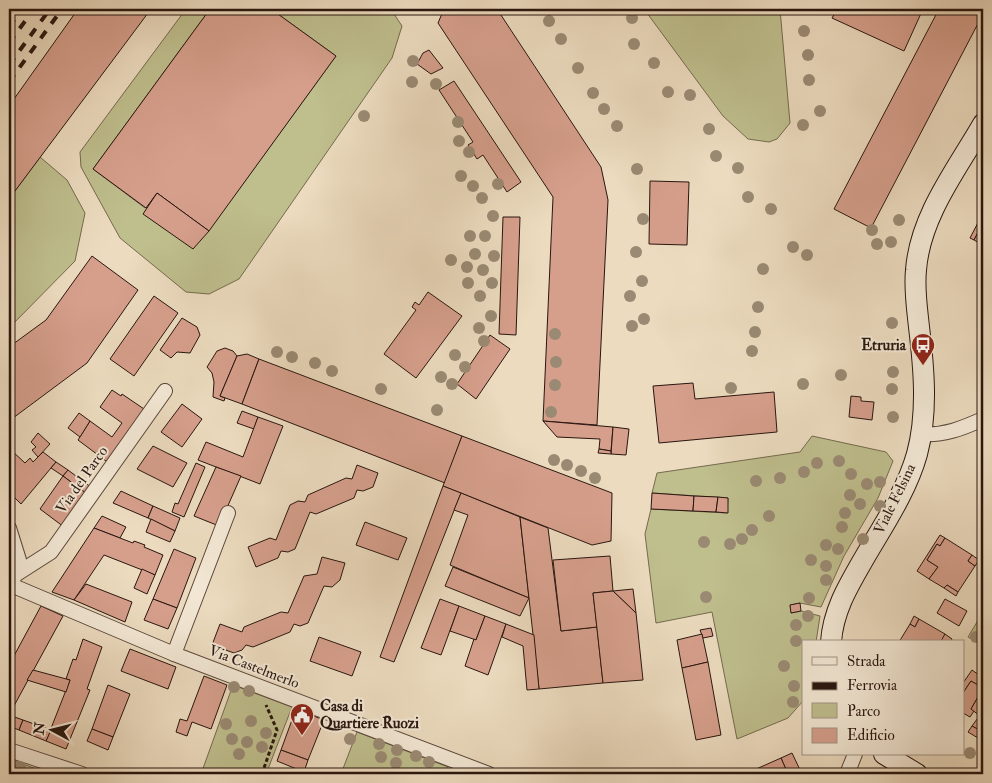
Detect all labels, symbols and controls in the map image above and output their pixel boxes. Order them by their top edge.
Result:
bus stop icon: Etruria [910,332,936,366]
place label: Etruria [861,336,907,355]
street label: Via del Parco [52,443,112,517]
street label: Viale Felsina [870,460,921,537]
legend [802,640,964,756]
street label: Via Castelmerlo [206,641,302,693]
text: Strada [847,652,886,671]
text: Ferrovia [847,676,898,695]
place label: Casa di Quartiere Ruozi [320,697,419,733]
public building icon: Casa di Quartiere Ruozi [289,702,315,736]
text: Parco [847,702,880,721]
north arrow [28,706,78,756]
text: N [30,721,49,737]
text: Edificio [847,726,895,745]

